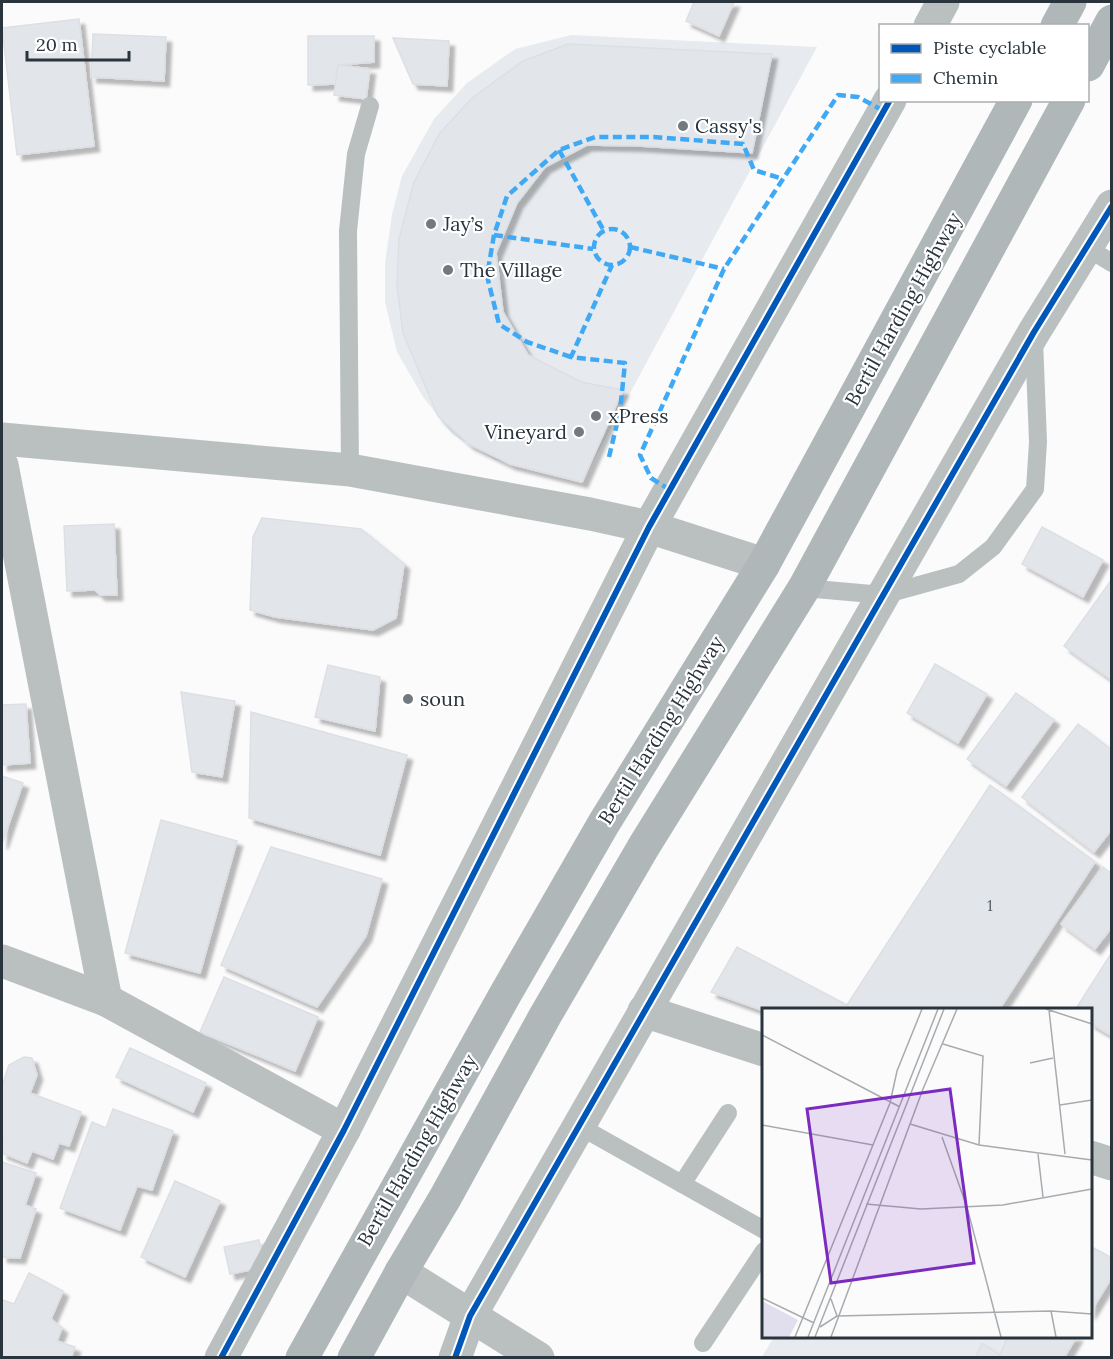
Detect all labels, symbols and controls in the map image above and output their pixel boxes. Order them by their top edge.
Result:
scale bar [27,24,129,62]
legend [879,24,1089,102]
text: 20 m [36,33,78,56]
text: Piste cyclable [933,36,1047,59]
text: Chemin [933,66,998,89]
place label: Cassy's [695,113,762,138]
marker: Cassy's [676,119,690,133]
street label: Bertil Harding Highway [839,207,966,410]
place label: Jay’s [442,211,483,236]
marker: Jay’s [424,217,438,231]
place label: The Village [460,257,562,282]
marker: The Village [441,263,455,277]
place label: xPress [608,403,669,428]
marker: xPress [589,409,603,423]
place label: Vineyard [483,419,567,444]
marker: Vineyard [572,425,586,439]
street label: Bertil Harding Highway [592,631,729,829]
place label: soun [420,686,465,711]
marker: soun [401,692,415,706]
house number: 1 [987,895,993,915]
inset map [762,1008,1092,1338]
street label: Bertil Harding Highway [351,1049,482,1250]

